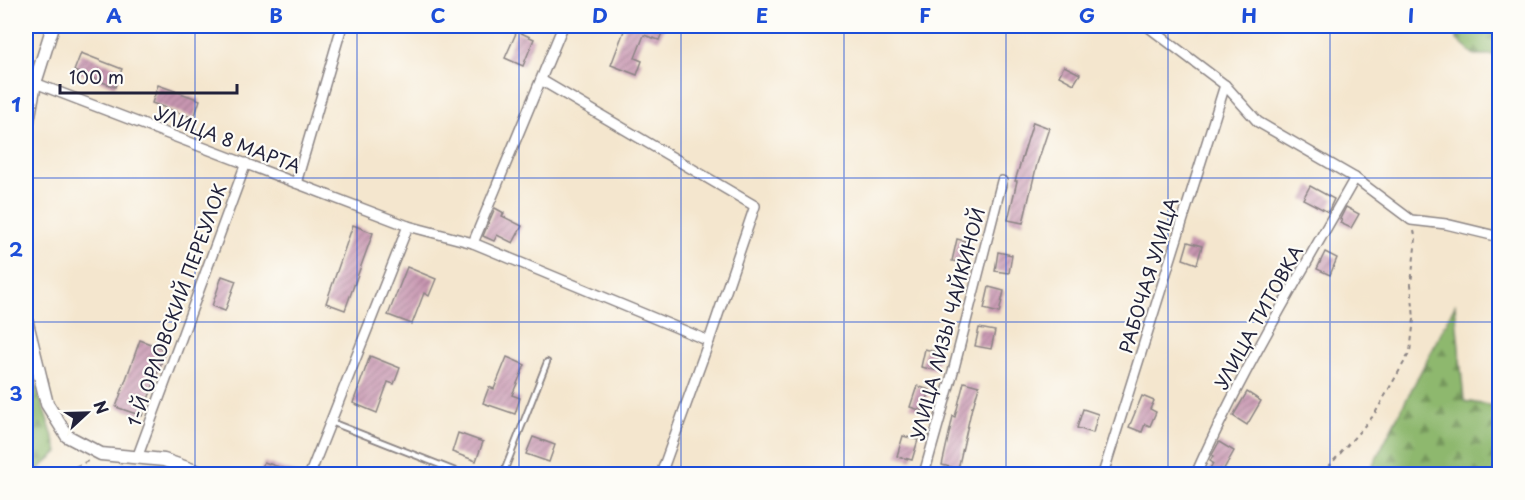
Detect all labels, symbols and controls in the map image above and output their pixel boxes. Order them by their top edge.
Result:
text: A [106,0,122,30]
text: B [269,0,283,30]
text: C [430,0,446,30]
text: D [592,0,608,30]
text: E [756,0,768,30]
text: F [919,0,931,30]
text: G [1079,0,1095,30]
text: H [1241,0,1257,30]
text: I [1408,0,1414,30]
scale bar [60,57,237,95]
text: 100 m [69,63,124,90]
text: 1 [11,89,21,119]
street label: УЛИЦА 8 МАРТА [151,99,305,179]
street label: 1-Й ОРЛОВСКИЙ ПЕРЕУЛОК [119,180,233,430]
street label: РАБОЧАЯ УЛИЦА [1111,194,1185,356]
street label: УЛИЦА ЛИЗЫ ЧАЙКИНОЙ [903,205,991,443]
text: 2 [9,234,23,264]
street label: УЛИЦА ТИТОВКА [1207,240,1309,394]
text: 3 [9,378,23,408]
north arrow [57,383,117,443]
text: N [88,397,115,417]

